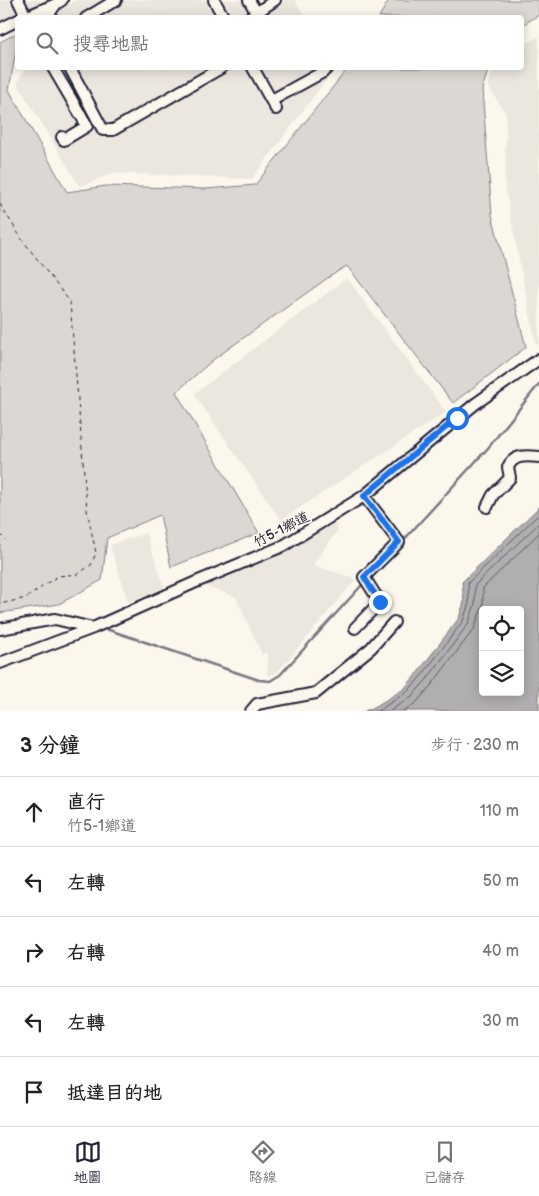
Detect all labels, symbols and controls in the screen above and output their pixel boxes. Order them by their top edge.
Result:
search box [15,15,524,70]
icon: search [33,29,61,57]
text: 搜尋地點 [73,33,149,56]
route start [446,407,469,430]
street label: 竹5-1鄉道 [250,508,312,551]
route end [369,591,392,614]
map controls [479,606,524,696]
button: locate [479,606,524,651]
button: layers [479,651,524,696]
text: 3 分鐘 [20,733,80,758]
text: 步行 · 230 m [431,736,519,755]
text: 直行 [67,791,105,814]
icon: ahead [20,798,48,826]
text: 110 m [480,802,519,821]
text: 竹5-1鄉道 [67,817,136,836]
icon: left [20,868,48,896]
text: 左轉 [67,872,105,895]
text: 50 m [483,872,519,891]
icon: right [20,938,48,966]
text: 右轉 [67,942,105,965]
text: 40 m [482,942,519,961]
icon: left [20,1008,48,1036]
text: 左轉 [67,1012,105,1035]
text: 30 m [482,1012,519,1031]
icon: arrive [20,1078,48,1106]
text: 抵達目的地 [67,1082,162,1105]
tab: 地圖 [74,1138,102,1186]
tab: 路線 [249,1138,277,1186]
tab: 已儲存 [424,1138,466,1186]

